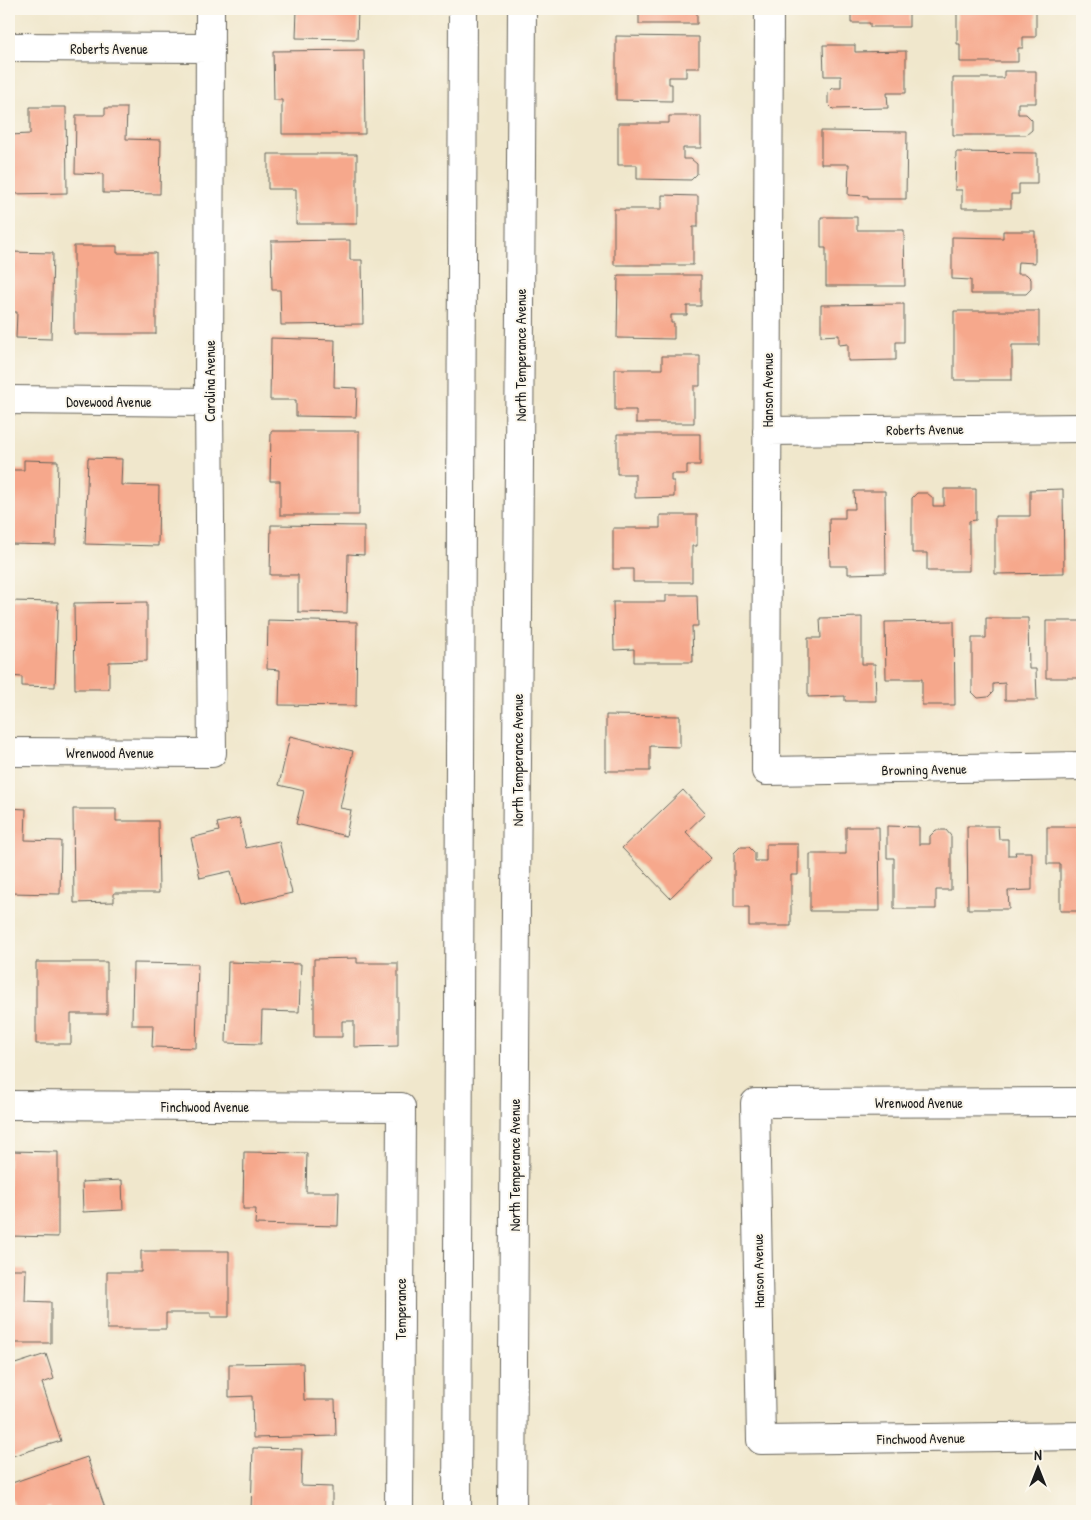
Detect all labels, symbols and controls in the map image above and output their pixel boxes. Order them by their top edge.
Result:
street label: Roberts Avenue [70,39,148,58]
street label: North Temperance Avenue [511,288,531,421]
street label: Carolina Avenue [200,340,219,422]
street label: Hanson Avenue [758,352,777,427]
street label: Dovewood Avenue [66,392,152,411]
street label: Roberts Avenue [886,419,964,439]
street label: North Temperance Avenue [508,693,528,826]
street label: Wrenwood Avenue [66,743,154,762]
street label: Browning Avenue [881,759,967,780]
street label: Wrenwood Avenue [875,1093,963,1112]
street label: Finchwood Avenue [160,1097,249,1116]
street label: North Temperance Avenue [505,1098,525,1231]
street label: Hanson Avenue [748,1233,768,1308]
street label: Temperance [391,1278,411,1340]
street label: Finchwood Avenue [876,1428,966,1448]
north arrow [1014,1442,1064,1492]
text: N [1034,1445,1042,1464]

